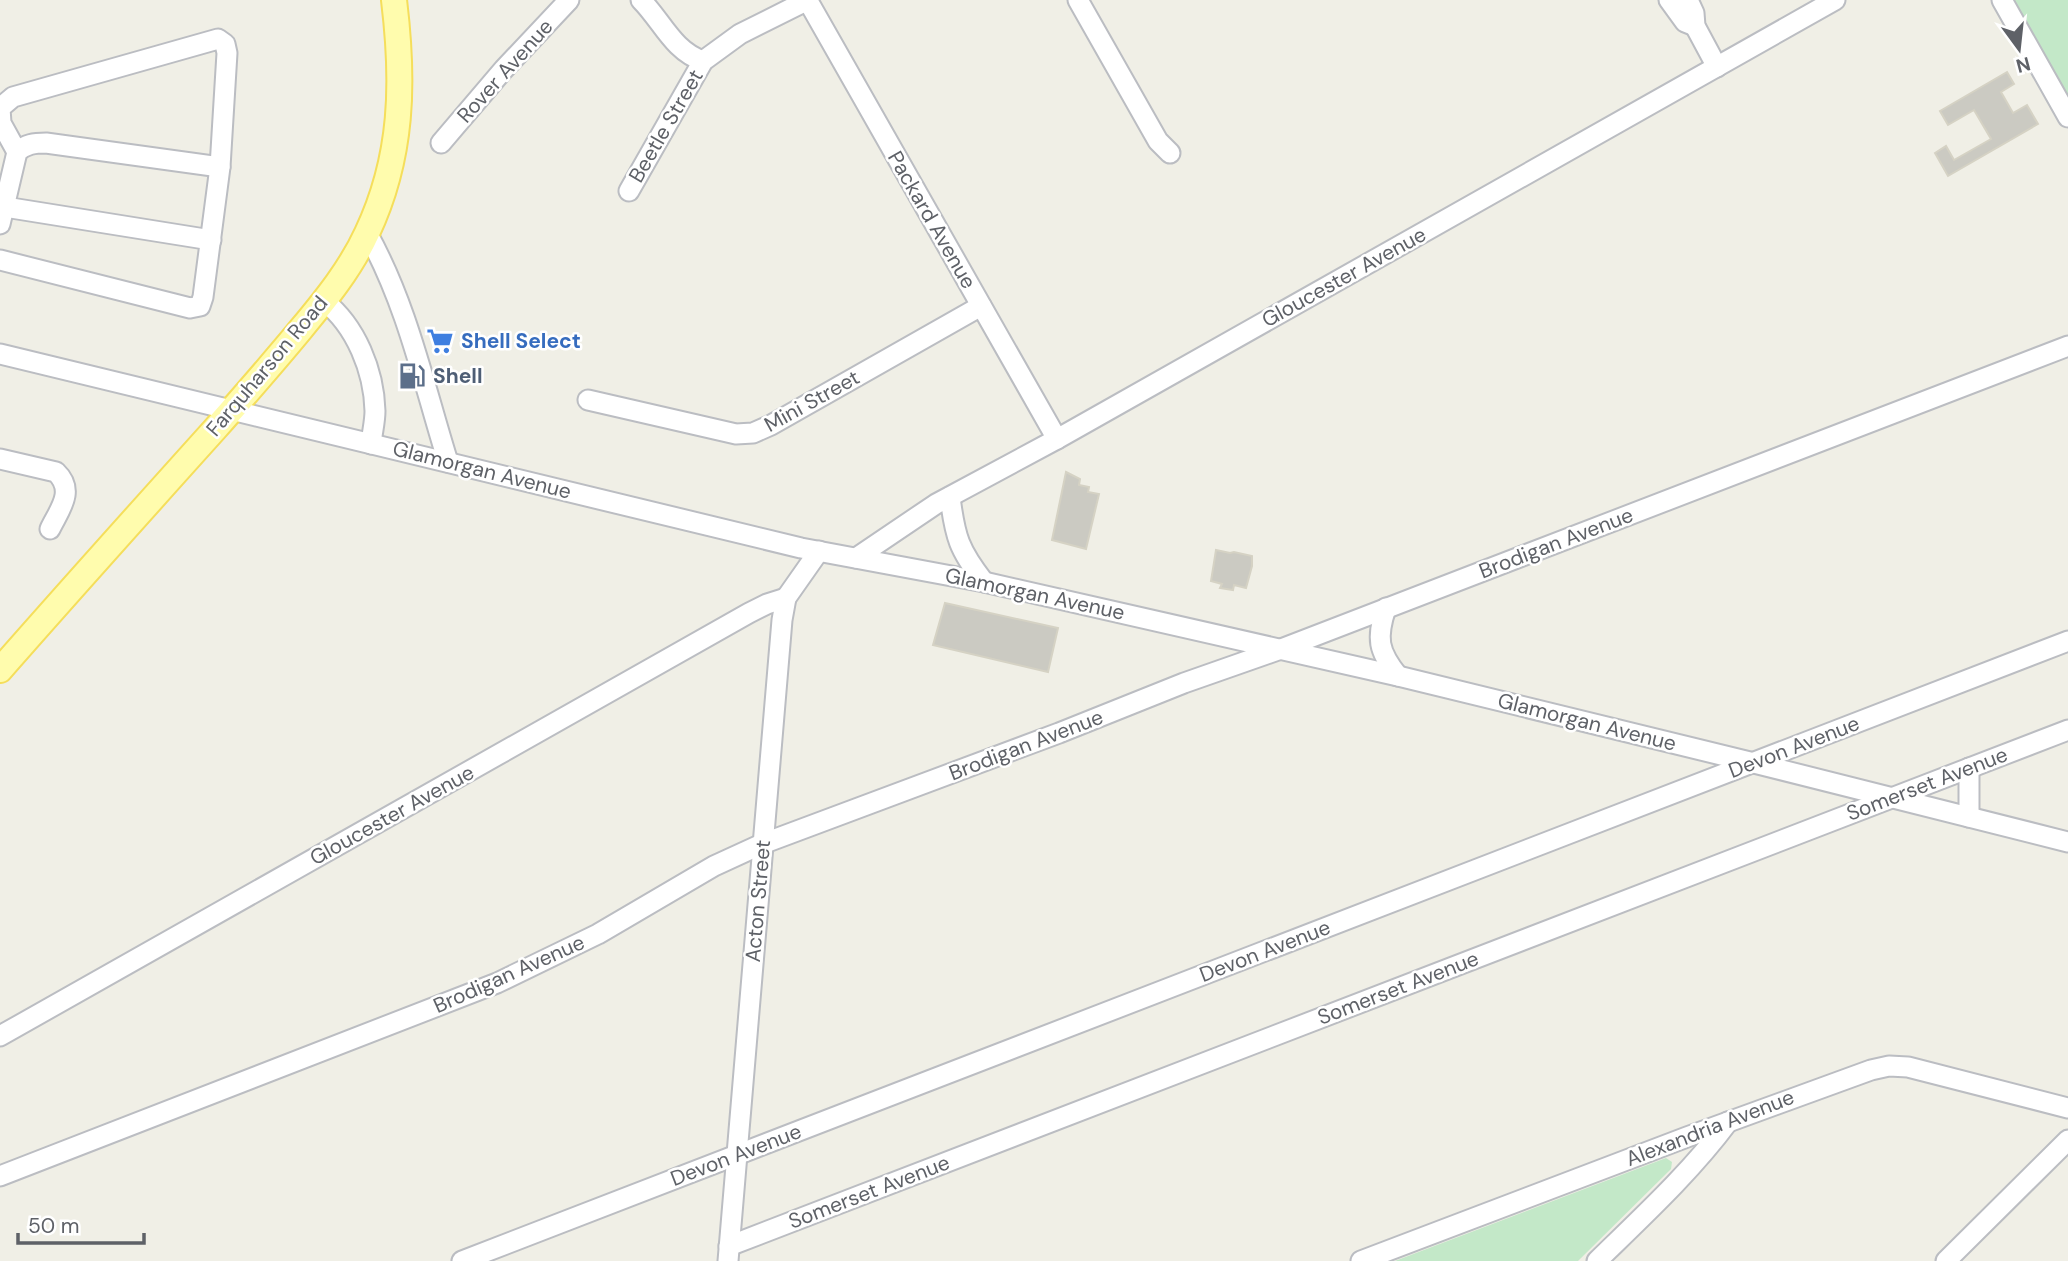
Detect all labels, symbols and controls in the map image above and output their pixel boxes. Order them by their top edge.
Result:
street label: Rover Avenue [451,13,559,129]
north arrow [1984,14,2054,84]
text: N [2013,51,2033,79]
street label: Beetle Street [622,64,710,188]
street label: Packard Avenue [881,146,983,294]
street label: Gloucester Avenue [1257,220,1431,334]
street label: Farquharson Road [200,290,334,442]
supermarket icon: Shell Select [425,326,455,356]
place label: Shell Select [461,327,581,355]
fuel station icon: Shell [397,361,427,391]
place label: Shell [433,362,483,390]
street label: Mini Street [759,363,865,439]
street label: Glamorgan Avenue [390,434,574,506]
street label: Brodigan Avenue [1475,501,1637,585]
street label: Glamorgan Avenue [943,561,1127,627]
street label: Glamorgan Avenue [1495,686,1679,758]
street label: Brodigan Avenue [945,703,1107,787]
street label: Devon Avenue [1725,709,1863,785]
street label: Somerset Avenue [1842,740,2012,828]
street label: Gloucester Avenue [305,758,479,872]
street label: Acton Street [739,839,777,963]
street label: Devon Avenue [1196,913,1334,989]
street label: Brodigan Avenue [429,928,589,1020]
street label: Somerset Avenue [1313,944,1483,1032]
street label: Alexandria Avenue [1622,1083,1798,1173]
street label: Devon Avenue [667,1117,805,1193]
street label: Somerset Avenue [784,1148,954,1236]
scale bar [18,1202,144,1246]
text: 50 m [28,1212,79,1240]

